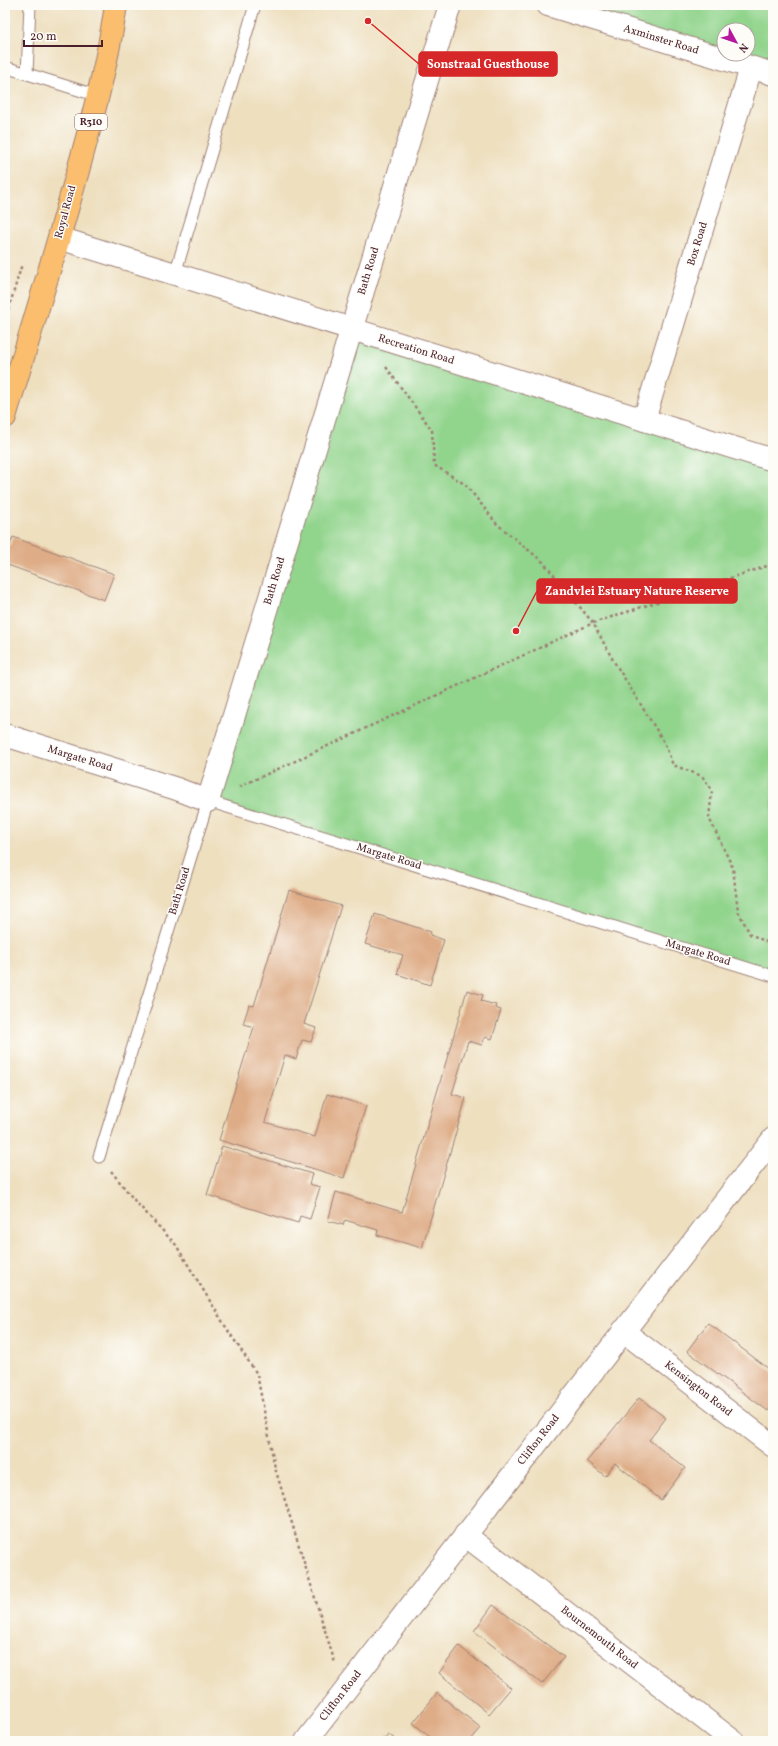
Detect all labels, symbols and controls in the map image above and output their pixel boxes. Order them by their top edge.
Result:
street label: Axminster Road [621,21,701,59]
scale bar [24,22,102,48]
north arrow [716,22,756,62]
text: 20 m [30,29,57,45]
text: N [734,40,751,55]
callout: Sonstraal Guesthouse [419,52,557,76]
text: Sonstraal Guesthouse [427,57,549,73]
road number: R310 [75,114,107,130]
street label: Royal Road [52,184,80,240]
street label: Box Road [684,220,712,268]
street label: Bath Road [355,245,383,297]
street label: Recreation Road [376,331,456,369]
street label: Bath Road [261,555,289,607]
callout: Zandvlei Estuary Nature Reserve [537,579,737,603]
text: Zandvlei Estuary Nature Reserve [545,584,729,600]
street label: Margate Road [46,742,114,776]
street label: Margate Road [355,840,423,874]
street label: Bath Road [166,865,194,917]
street label: Margate Road [664,936,732,970]
street label: Kensington Road [661,1358,735,1420]
street label: Clifton Road [514,1411,564,1469]
street label: Bournemouth Road [557,1603,641,1673]
street label: Clifton Road [316,1667,366,1725]

